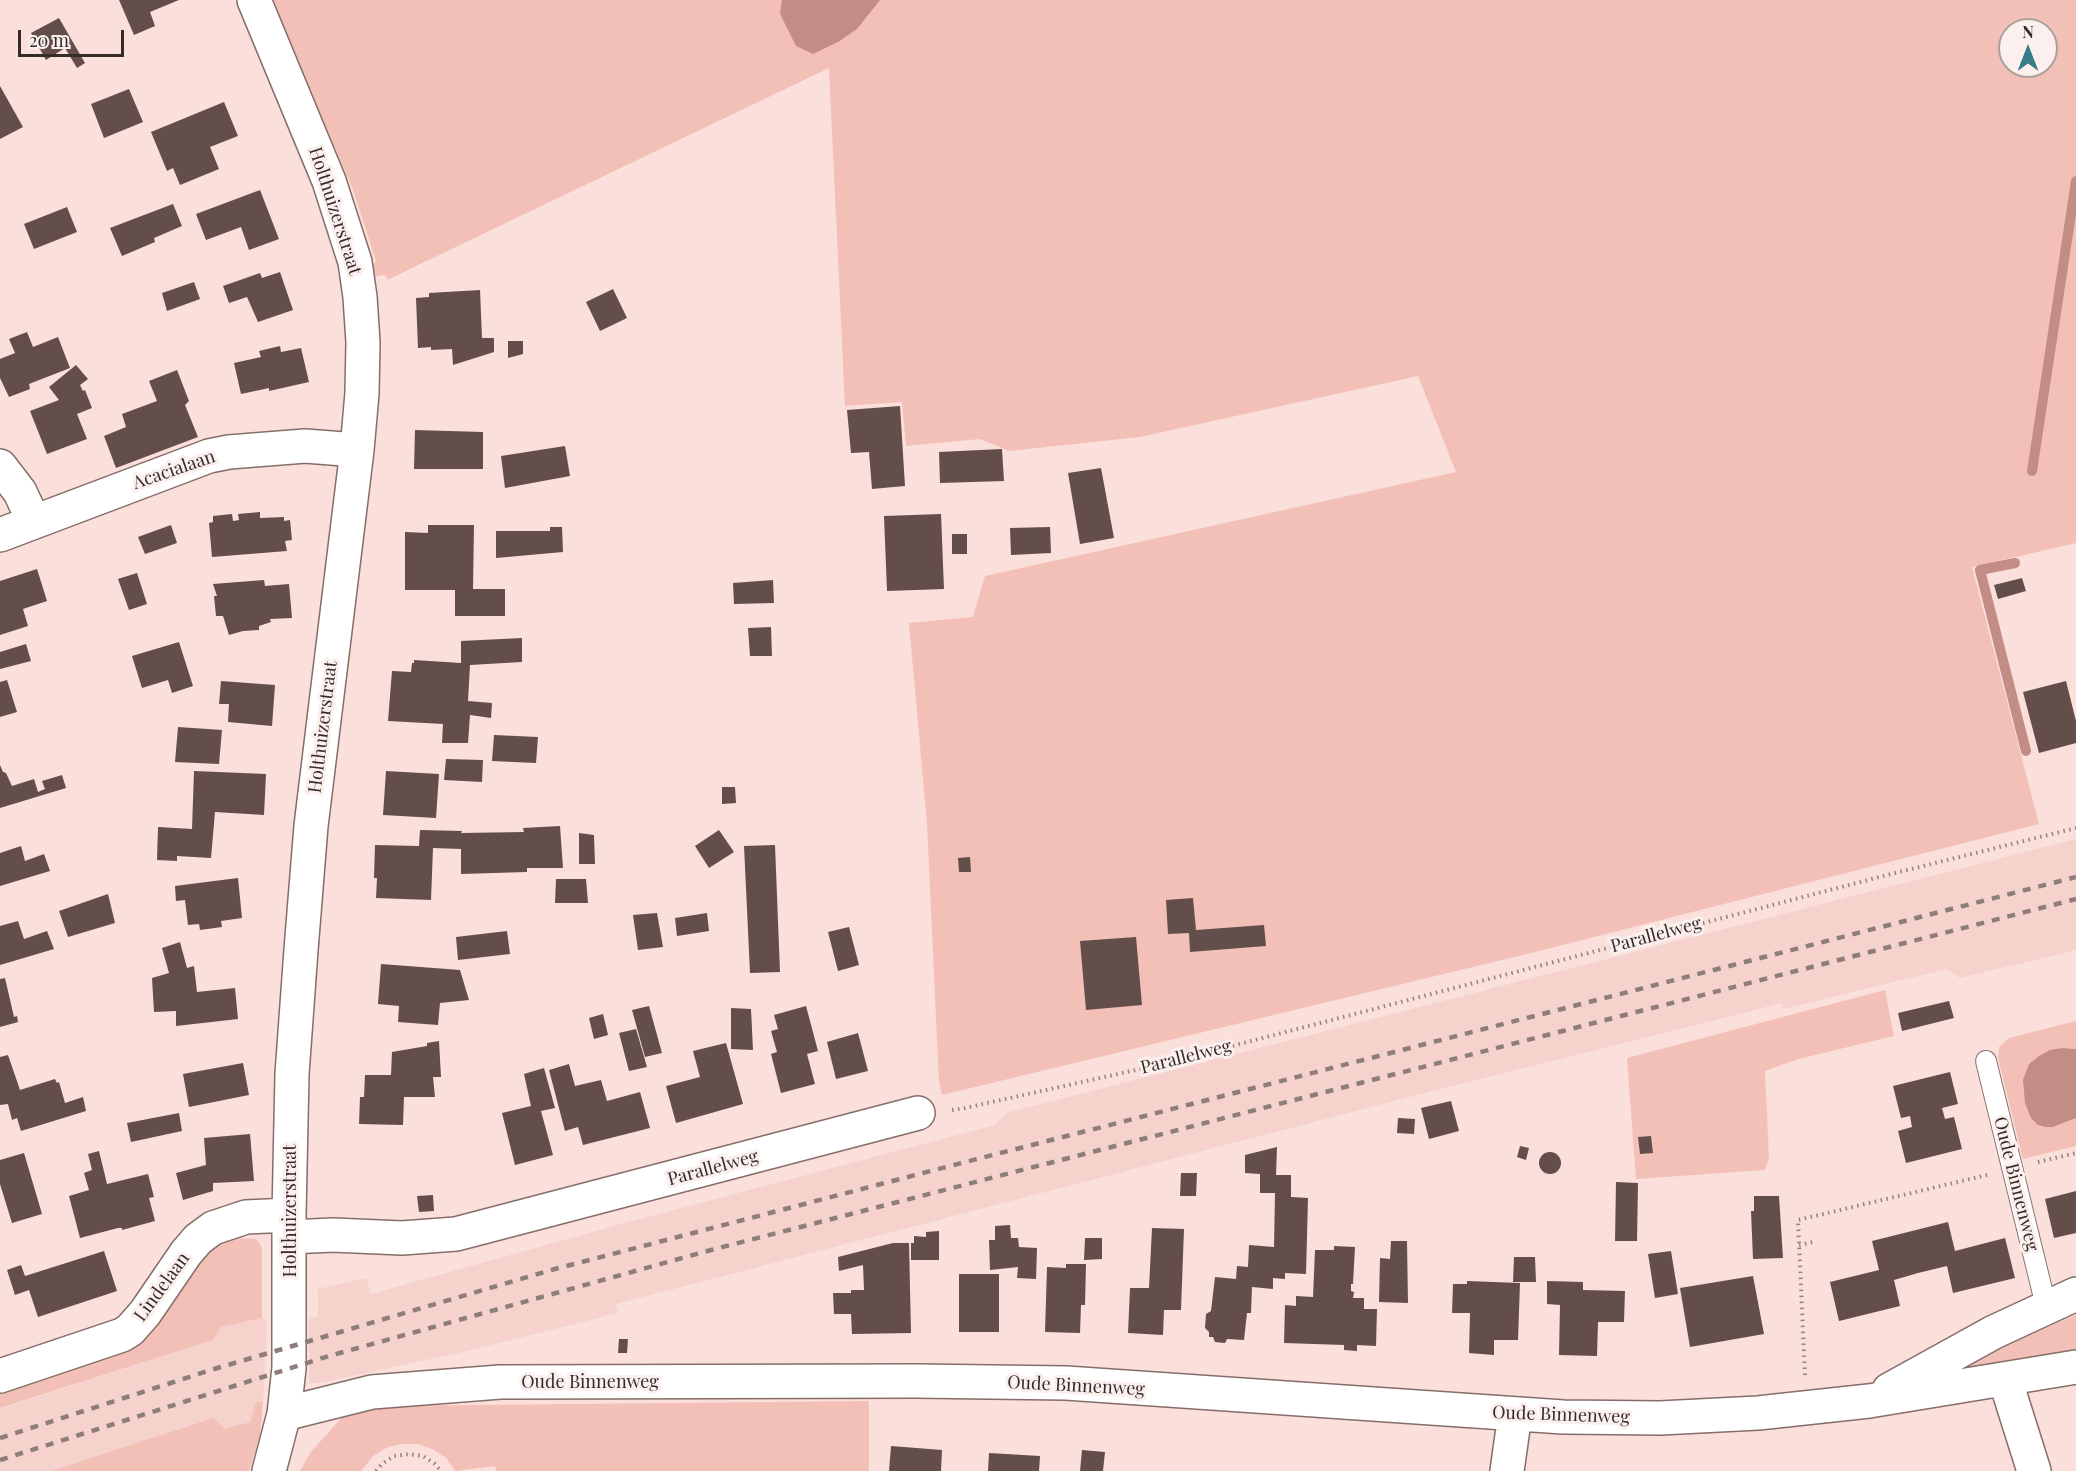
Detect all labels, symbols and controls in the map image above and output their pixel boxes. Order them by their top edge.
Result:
scale bar [21,18,128,56]
north arrow [1998,18,2058,78]
text: N [2022,21,2034,42]
text: 20 m [29,28,69,52]
street label: Holthuizerstraat [304,144,366,278]
street label: Acacialaan [130,446,218,494]
street label: Holthuizerstraat [304,660,342,794]
street label: Parallelweg [1608,913,1704,957]
street label: Parallelweg [1138,1035,1234,1079]
street label: Oude Binnenweg [1989,1115,2043,1253]
street label: Holthuizerstraat [279,1144,301,1278]
street label: Parallelweg [665,1146,761,1190]
street label: Lindelaan [130,1248,194,1326]
street label: Oude Binnenweg [521,1371,659,1393]
street label: Oude Binnenweg [1007,1372,1145,1400]
street label: Oude Binnenweg [1492,1402,1630,1428]

